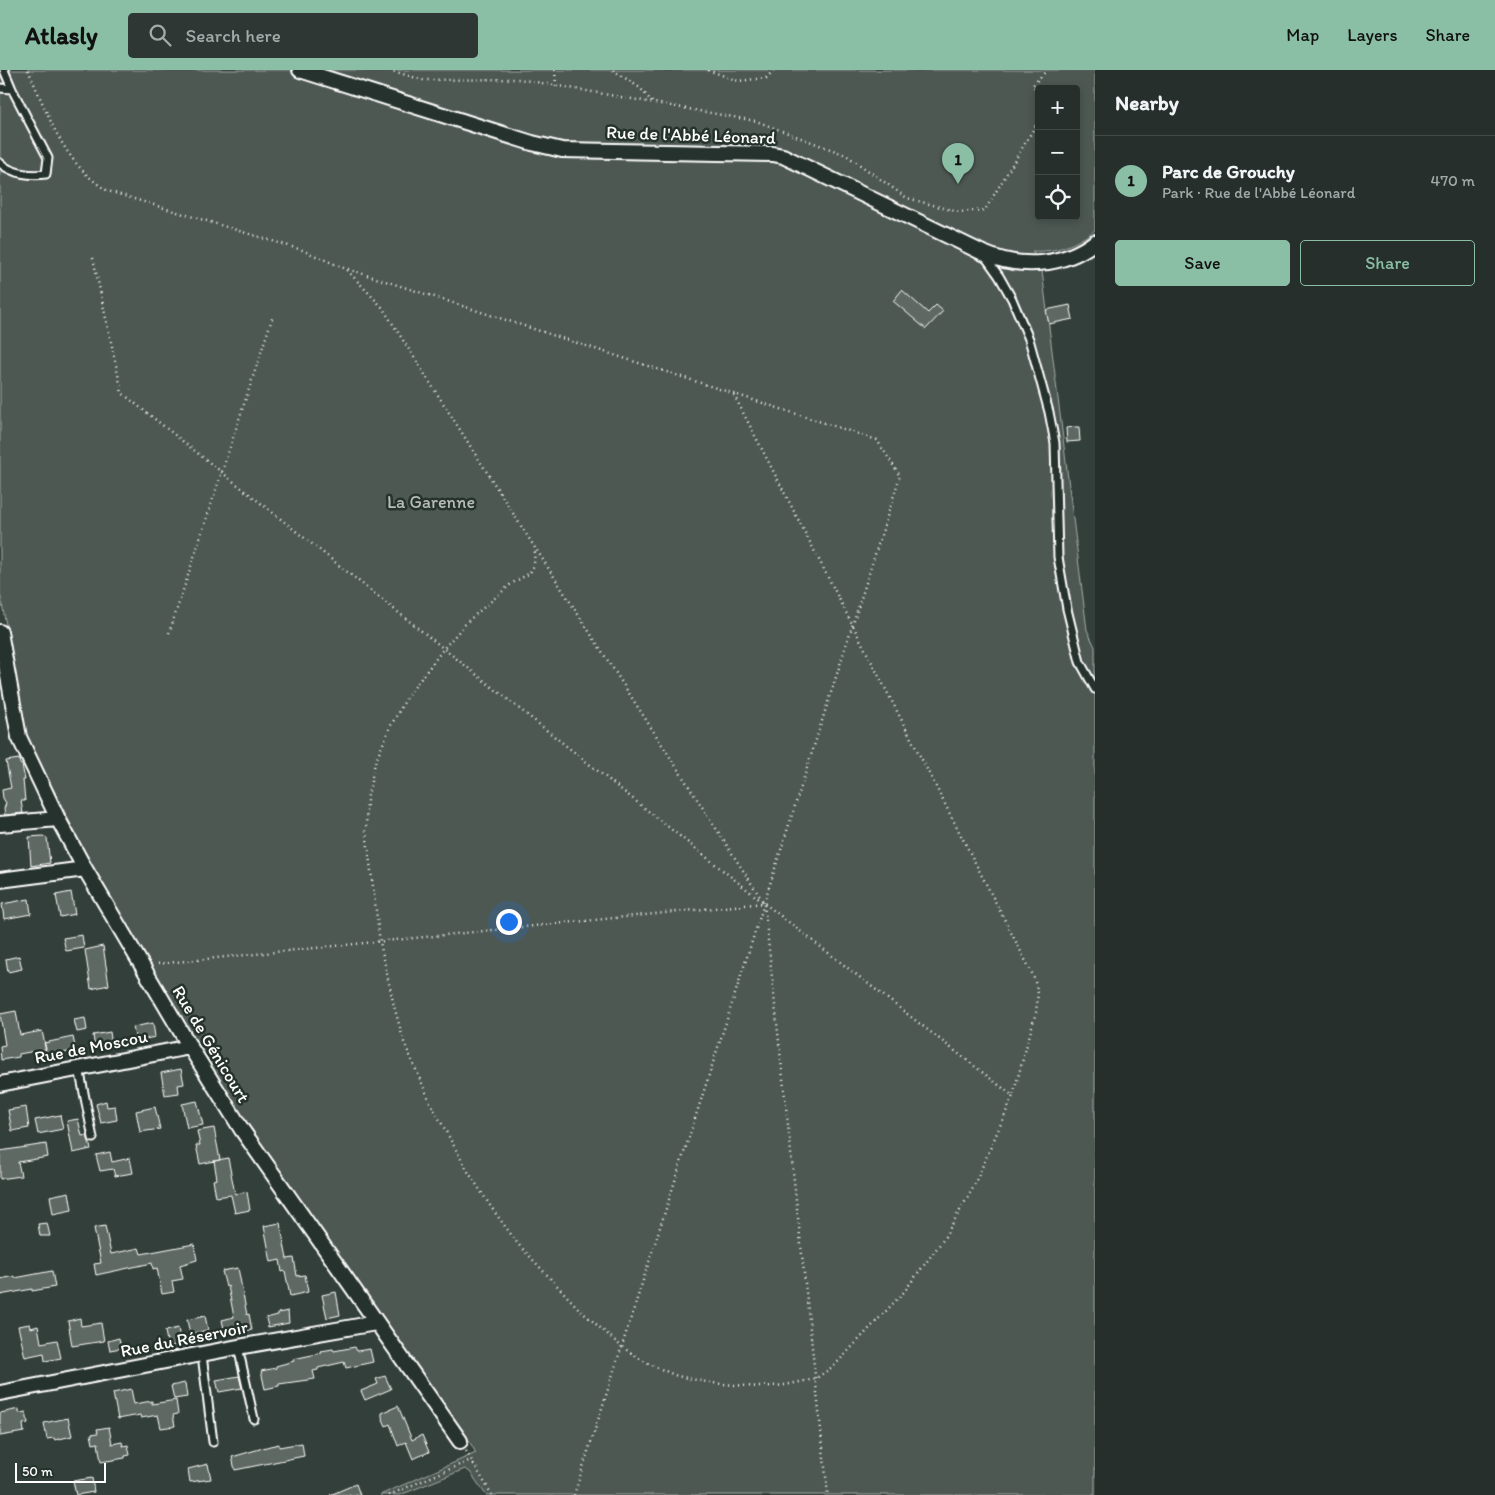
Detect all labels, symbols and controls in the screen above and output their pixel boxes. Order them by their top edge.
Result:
search box [128,13,478,58]
text: Atlasly [25,21,98,50]
icon: search [146,21,174,49]
text: Search here [186,24,281,47]
text: Map [1286,24,1319,46]
text: Layers [1347,24,1397,46]
text: Share [1425,24,1470,46]
map controls [1035,85,1080,220]
button: + [1035,85,1080,130]
text: Nearby [1115,90,1179,115]
street label: Rue de l'Abbé Léonard [606,121,776,149]
button: − [1035,130,1080,175]
pin: 1 [942,143,974,184]
text: Parc de Grouchy [1162,160,1295,183]
text: 1 [1127,171,1135,190]
text: 470 m [1431,171,1475,190]
button: locate [1035,175,1080,220]
text: Park · Rue de l'Abbé Léonard [1162,183,1356,202]
button: Save [1115,240,1290,286]
button: Share [1300,240,1475,286]
park label: La Garenne [387,491,475,513]
your location [496,909,522,935]
street label: Rue de Génicourt [167,981,255,1107]
street label: Rue de Moscou [32,1025,150,1069]
street label: Rue du Réservoir [118,1316,250,1362]
scale bar [15,1460,106,1483]
text: 50 m [22,1463,53,1480]

